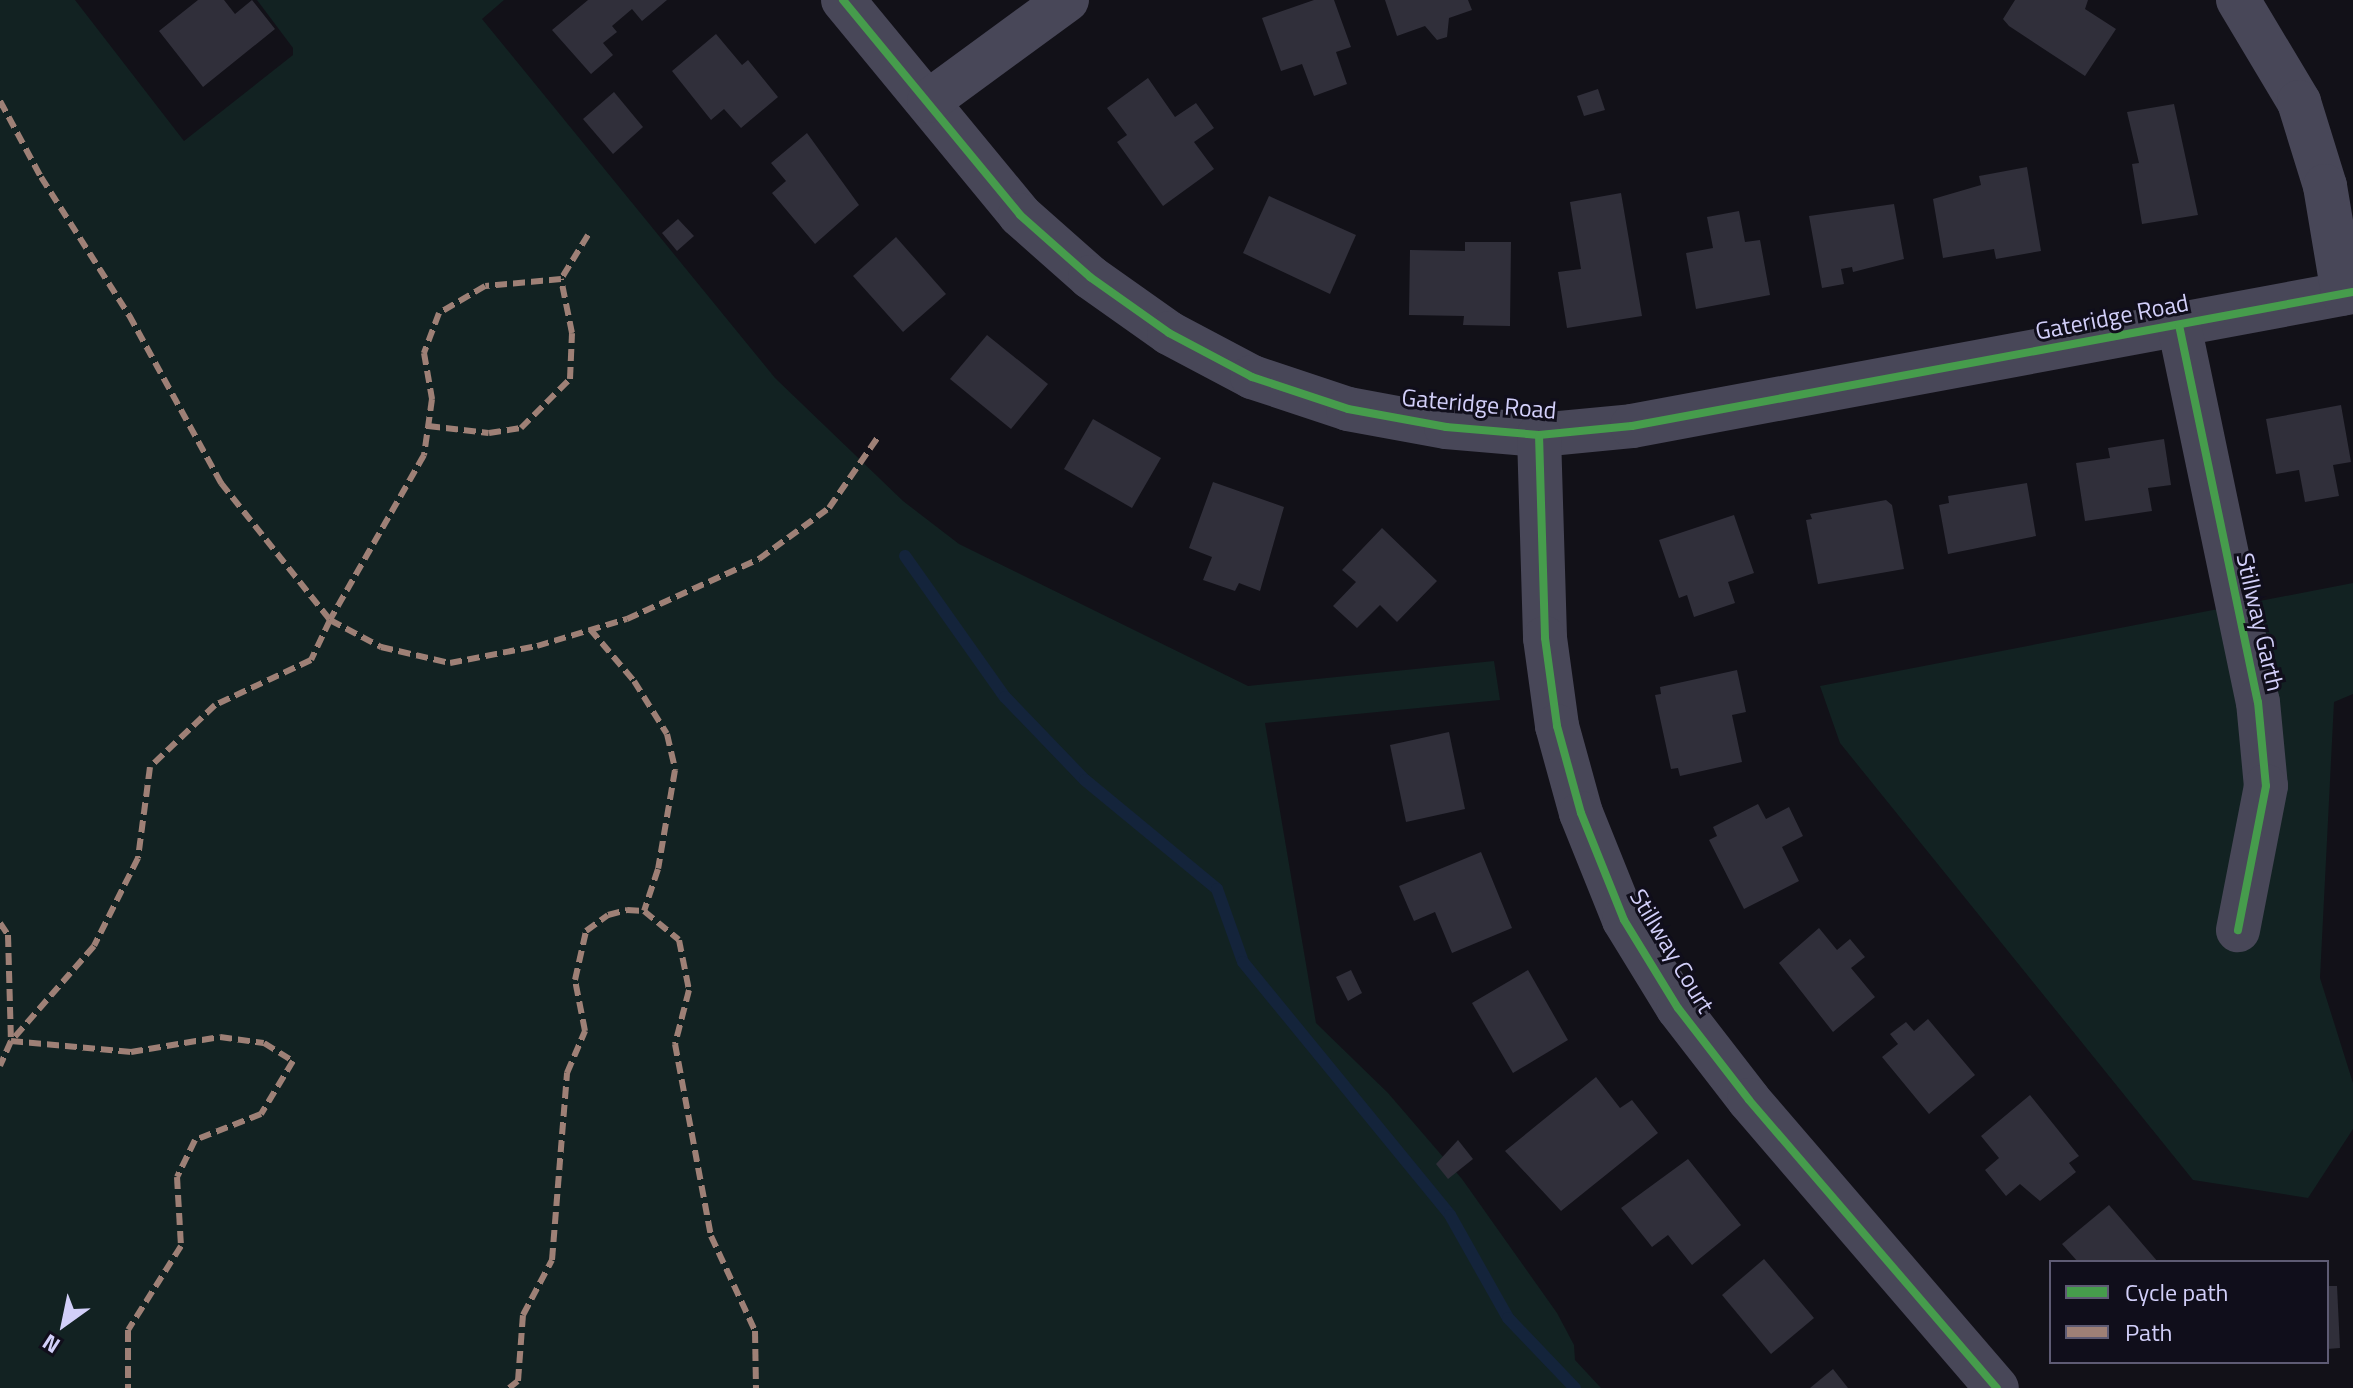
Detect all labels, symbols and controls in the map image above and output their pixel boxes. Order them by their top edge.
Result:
street label: Gateridge Road [2033,288,2191,346]
street label: Gateridge Road [1400,383,1558,425]
street label: Stillway Garth [2230,550,2290,694]
street label: Stillway Court [1624,884,1720,1018]
legend [2049,1260,2329,1364]
text: Cycle path [2125,1274,2228,1310]
north arrow [24,1284,104,1364]
text: Path [2125,1314,2172,1350]
text: N [35,1326,67,1363]

